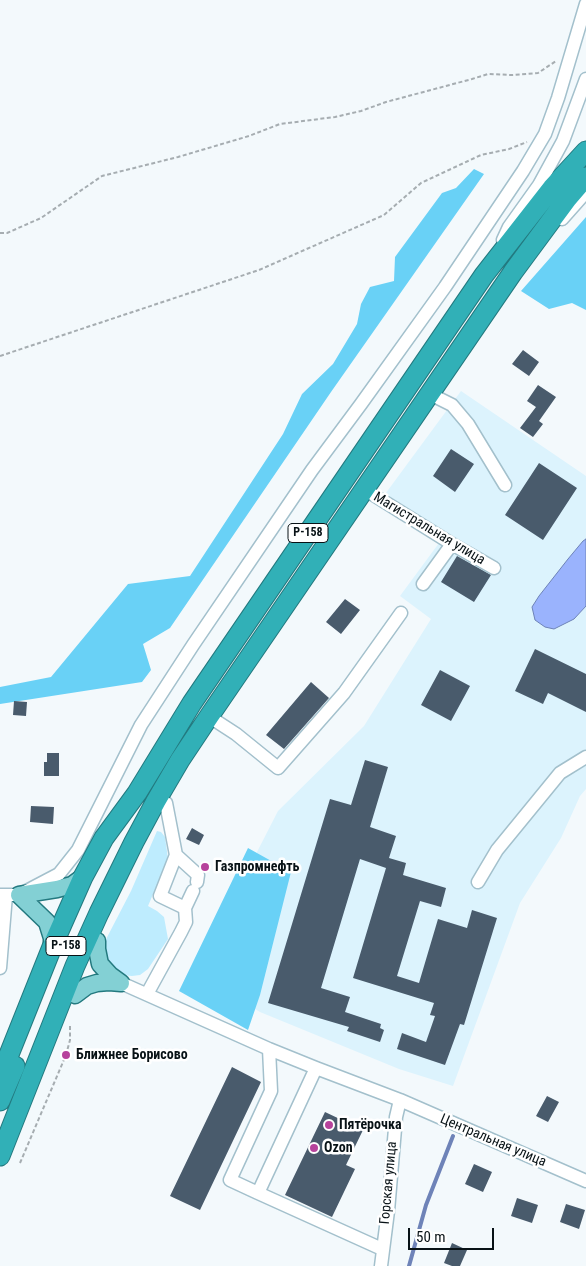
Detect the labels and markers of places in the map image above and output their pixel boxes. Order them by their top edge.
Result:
place label: Газпромнефть [215,859,299,875]
marker: Газпромнефть [199,861,211,873]
place label: Ближнее Борисово [76,1047,188,1063]
marker: Ближнее Борисово [60,1049,72,1061]
place label: Пятёрочка [339,1117,402,1133]
marker: Пятёрочка [323,1119,335,1131]
place label: Ozon [324,1140,353,1156]
marker: Ozon [308,1142,320,1154]

